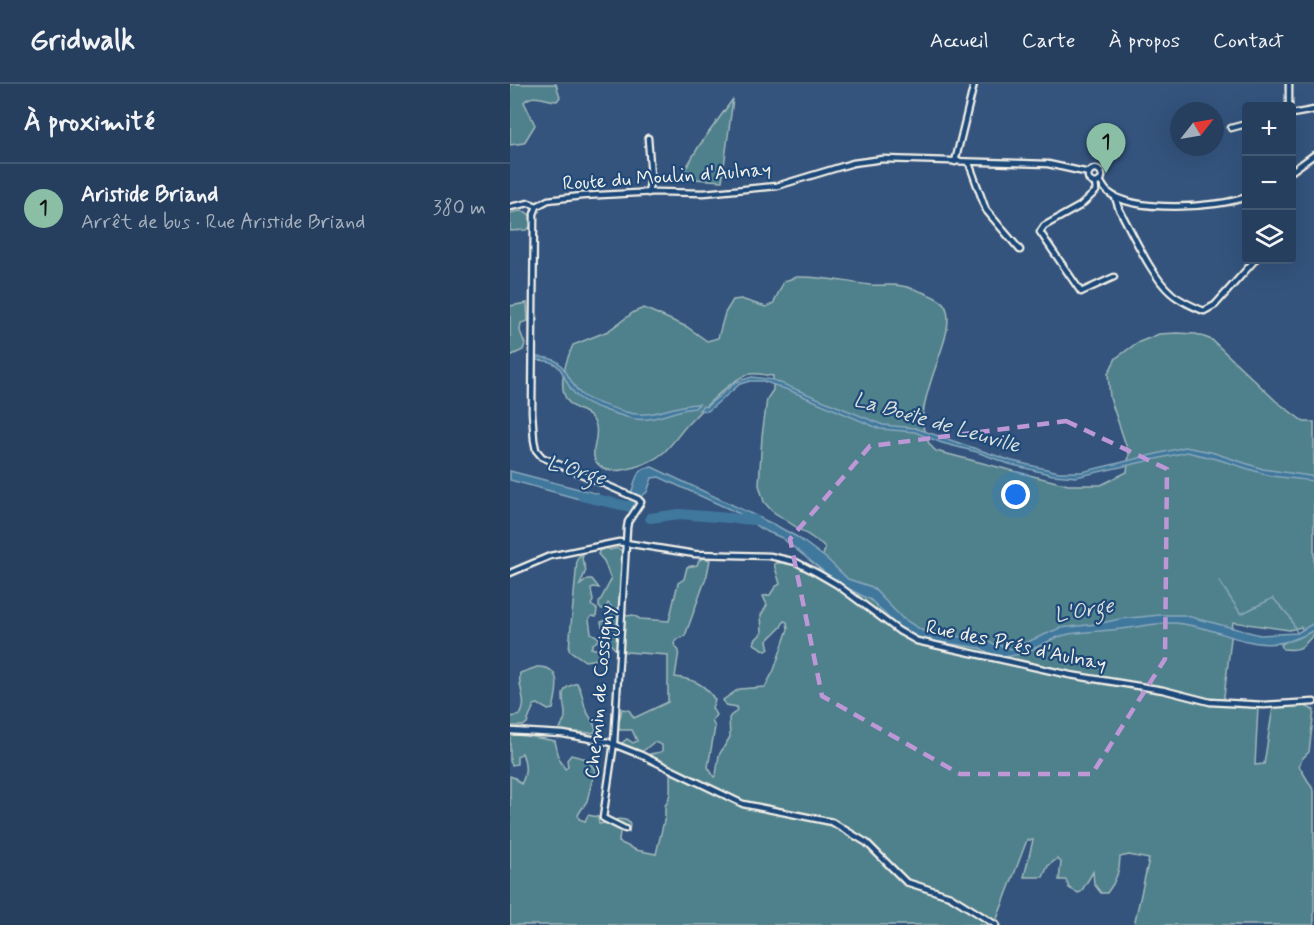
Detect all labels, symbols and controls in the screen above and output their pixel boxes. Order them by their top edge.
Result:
text: Gridwalk [30,23,135,60]
text: Accueil [930,27,989,55]
text: Carte [1022,27,1076,55]
text: À propos [1109,27,1180,55]
text: Contact [1213,27,1284,55]
north arrow [1170,102,1224,156]
map controls [1242,102,1296,264]
button: + [1242,102,1296,156]
text: À proximité [24,106,155,140]
pin: 1 [1086,124,1126,173]
street label: Route du Moulin d'Aulnay [562,156,772,198]
button: − [1242,156,1296,210]
text: Aristide Briand [81,181,218,209]
text: 1 [39,195,48,222]
text: 380 m [433,195,486,222]
text: Arrêt de bus · Rue Aristide Briand [81,209,365,236]
button: layers [1242,210,1296,264]
water label: La Boële de Leuville [850,386,1025,460]
water label: L'Orge [543,449,610,495]
your location [1001,480,1030,509]
water label: L'Orge [1052,592,1118,632]
street label: Chemin de Cossigny [579,604,622,780]
street label: Rue des Prés d'Aulnay [923,614,1109,678]

